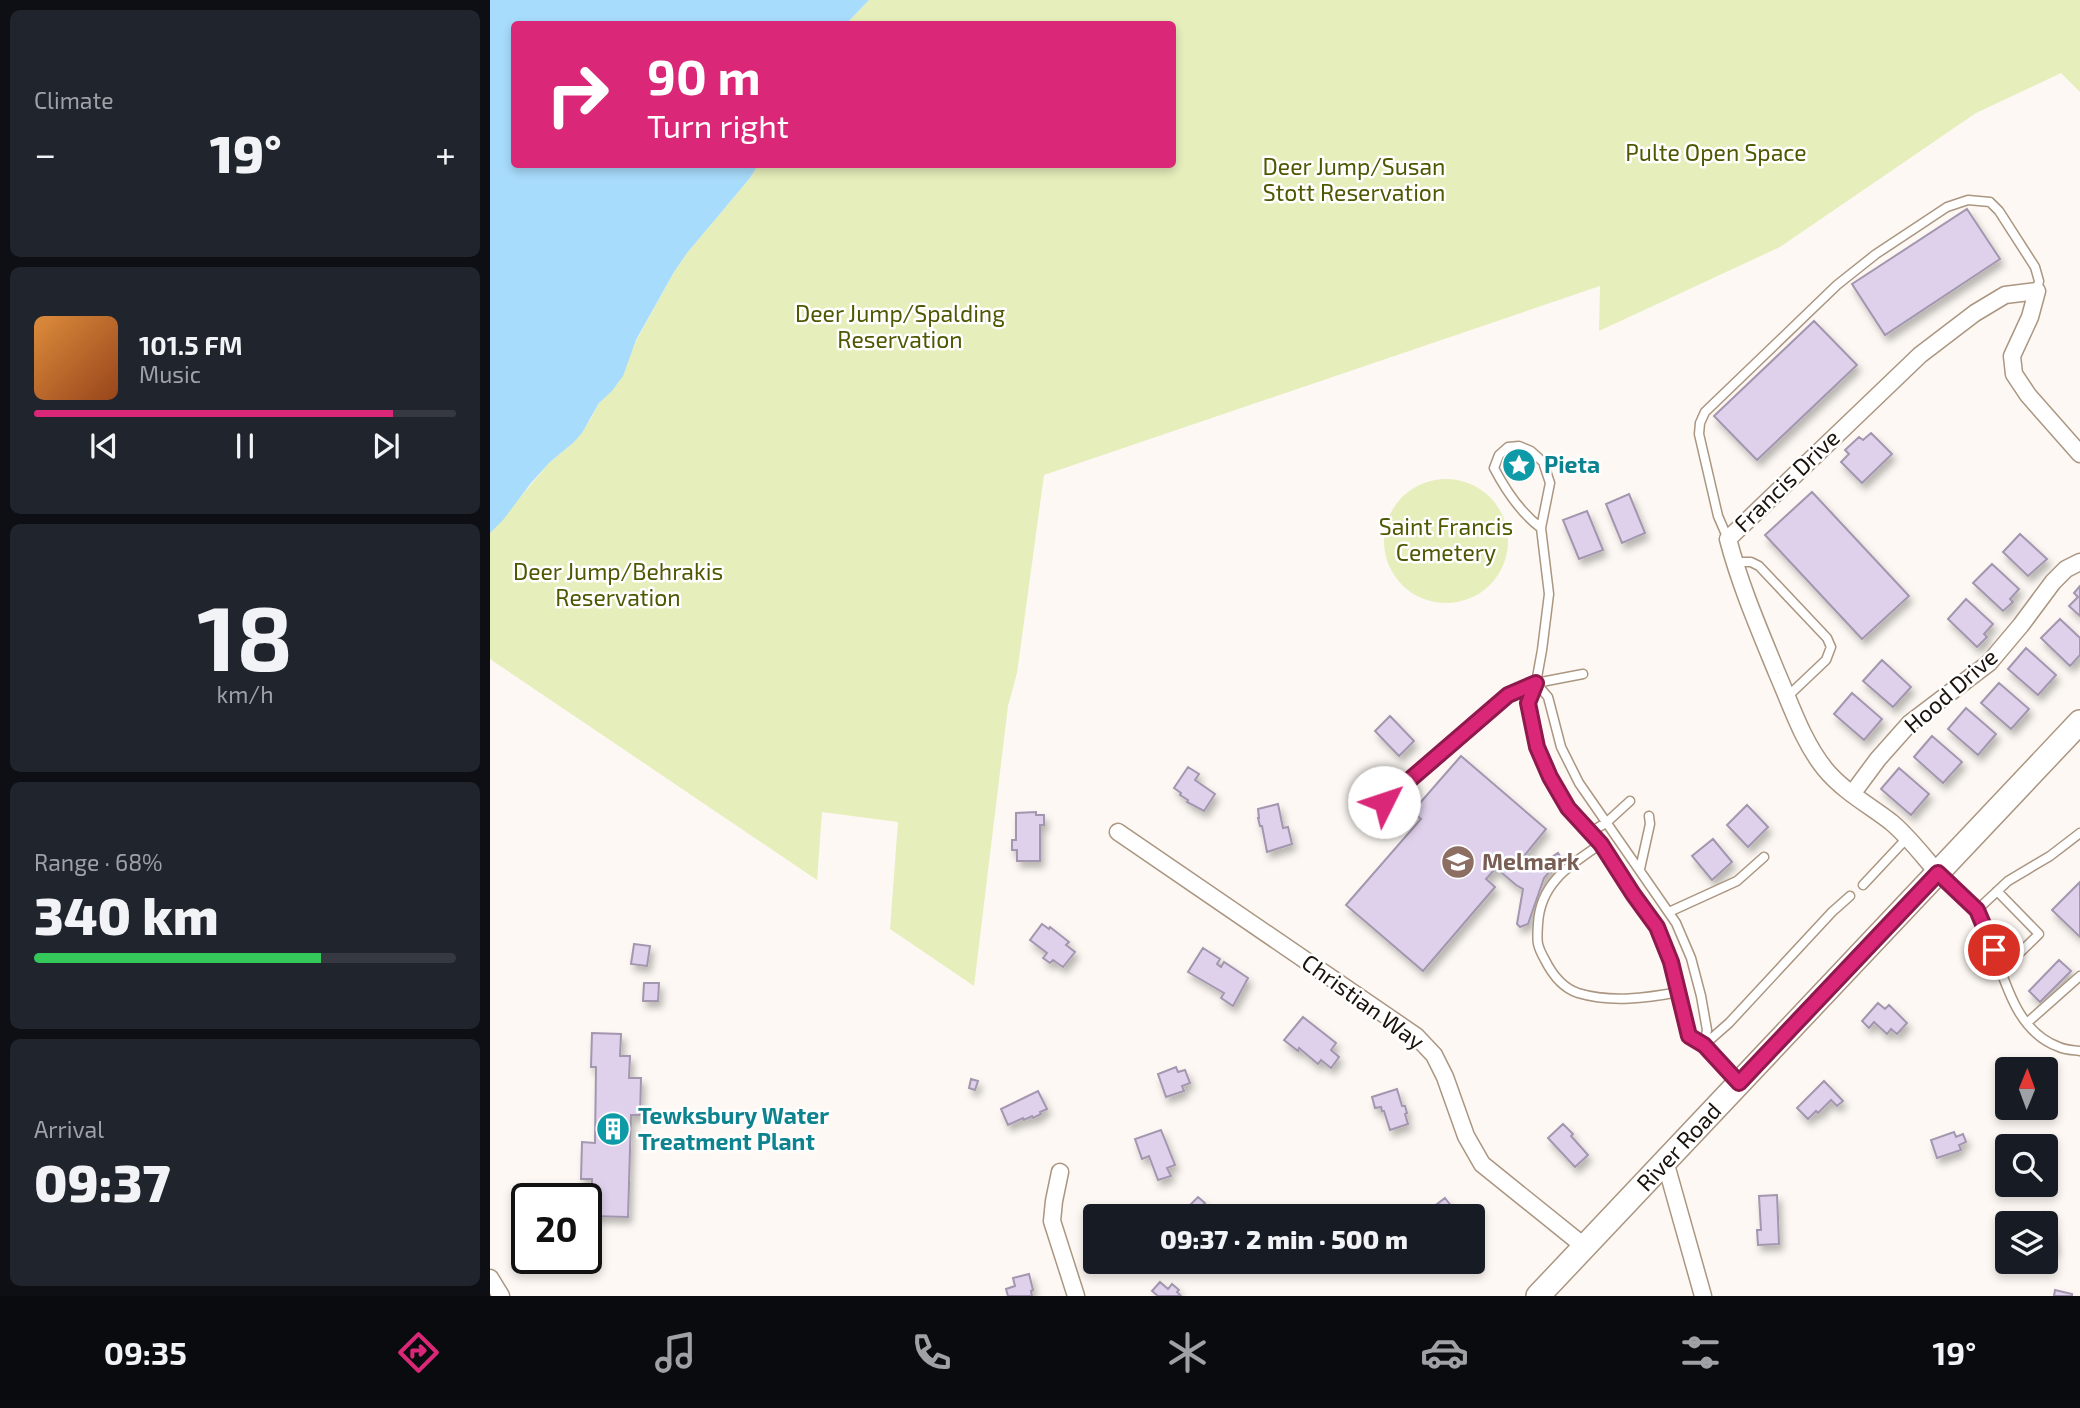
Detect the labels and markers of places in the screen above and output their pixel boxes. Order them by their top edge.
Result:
place icon: Pieta [1500,446,1538,484]
place label: Pieta [1544,450,1600,478]
school or university icon: Melmark [1439,843,1477,881]
place label: Melmark [1482,847,1580,875]
pin [1964,920,2024,980]
place label: Tewksbury Water Treatment Plant [638,1101,829,1155]
building icon: Tewksbury Water Treatment Plant [594,1110,632,1148]

